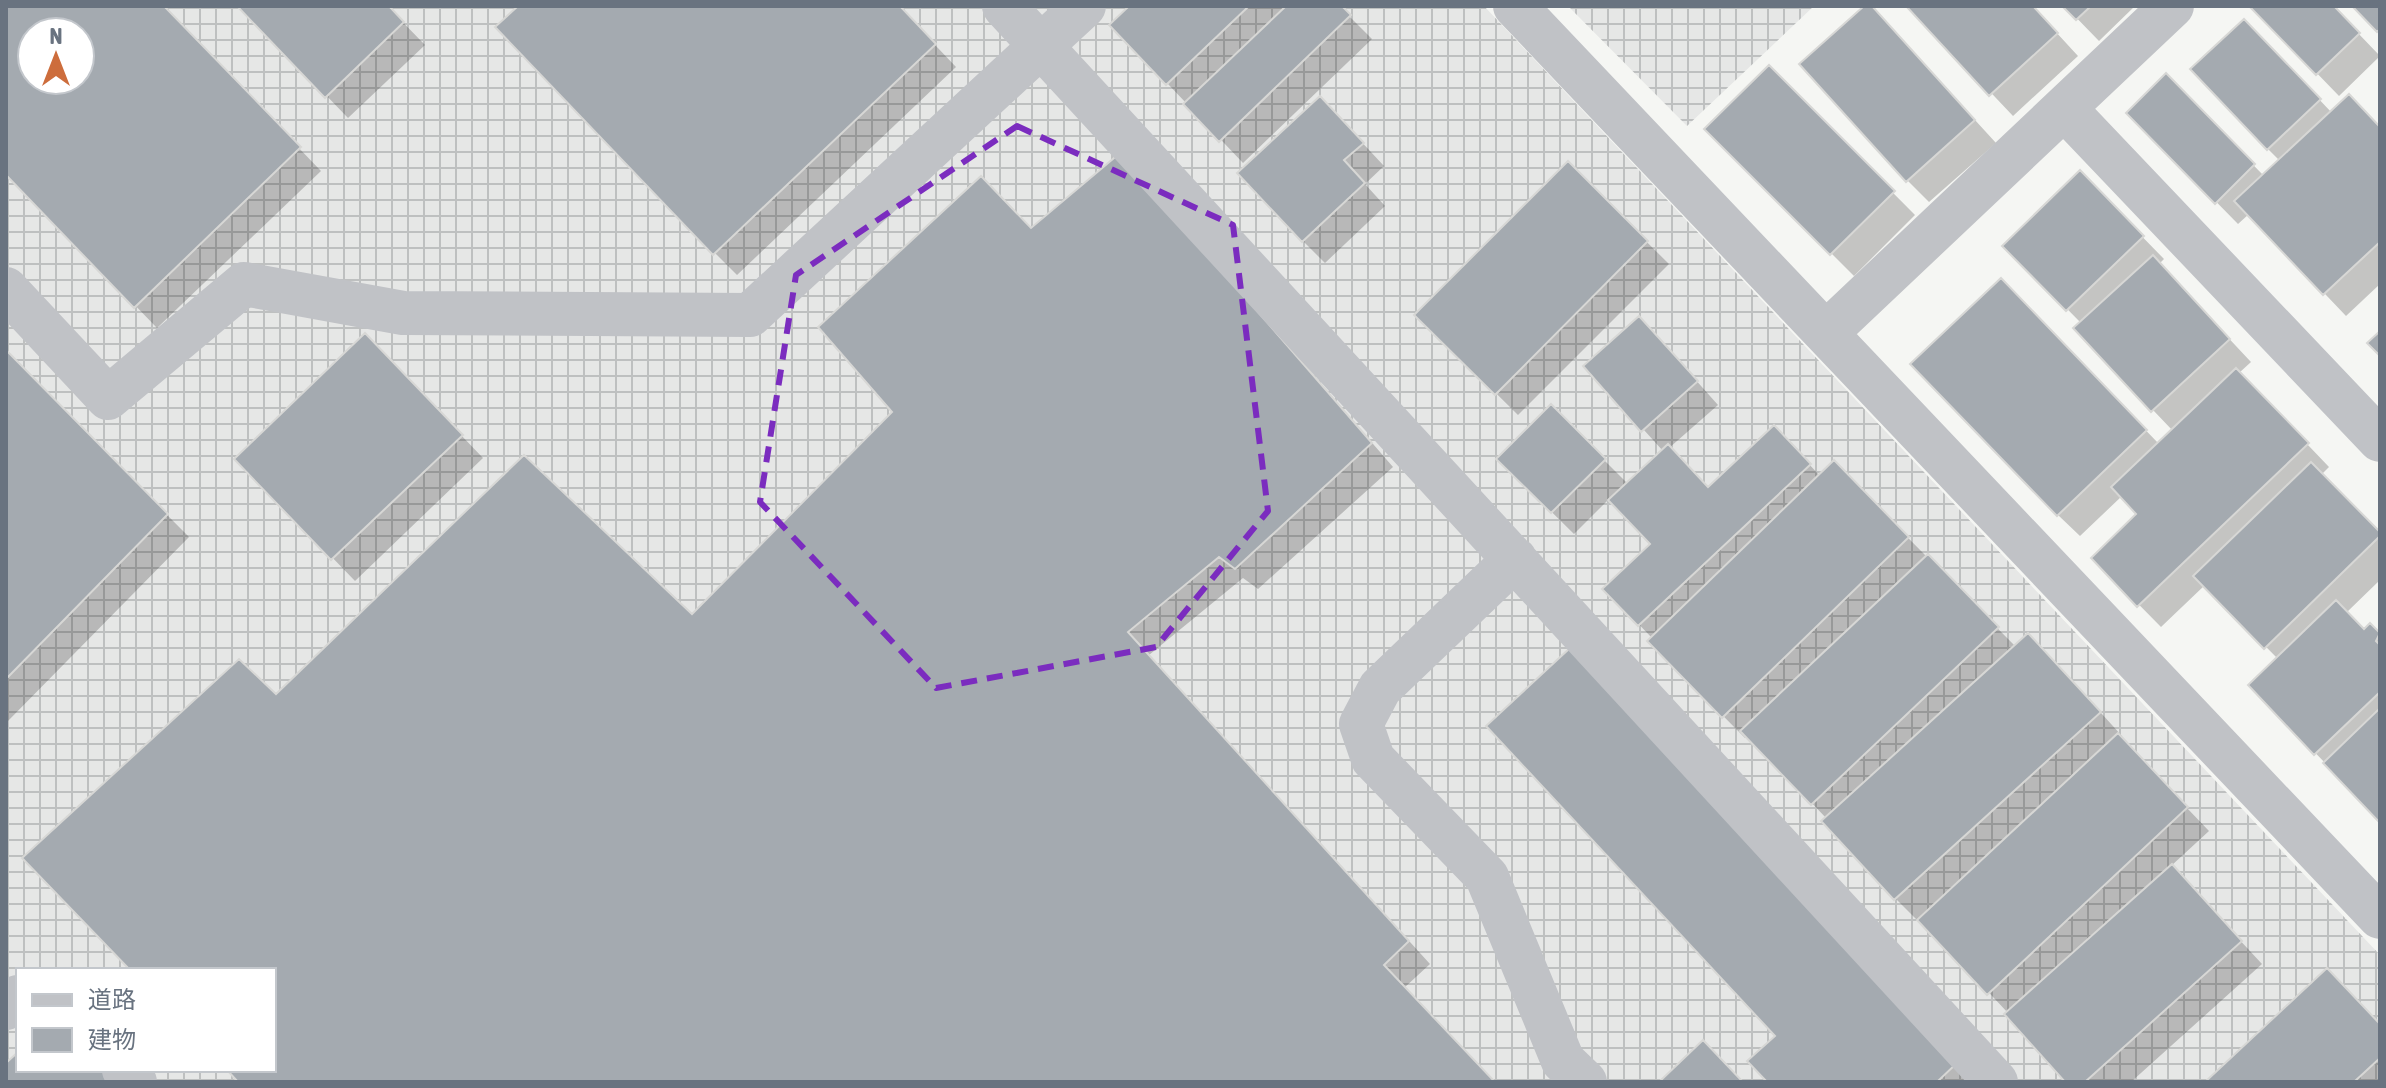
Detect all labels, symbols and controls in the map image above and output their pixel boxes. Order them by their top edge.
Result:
north arrow [16,16,96,96]
text: N [50,23,62,49]
legend [16,968,276,1072]
text: 道路 [88,986,136,1013]
text: 建物 [88,1026,136,1053]

